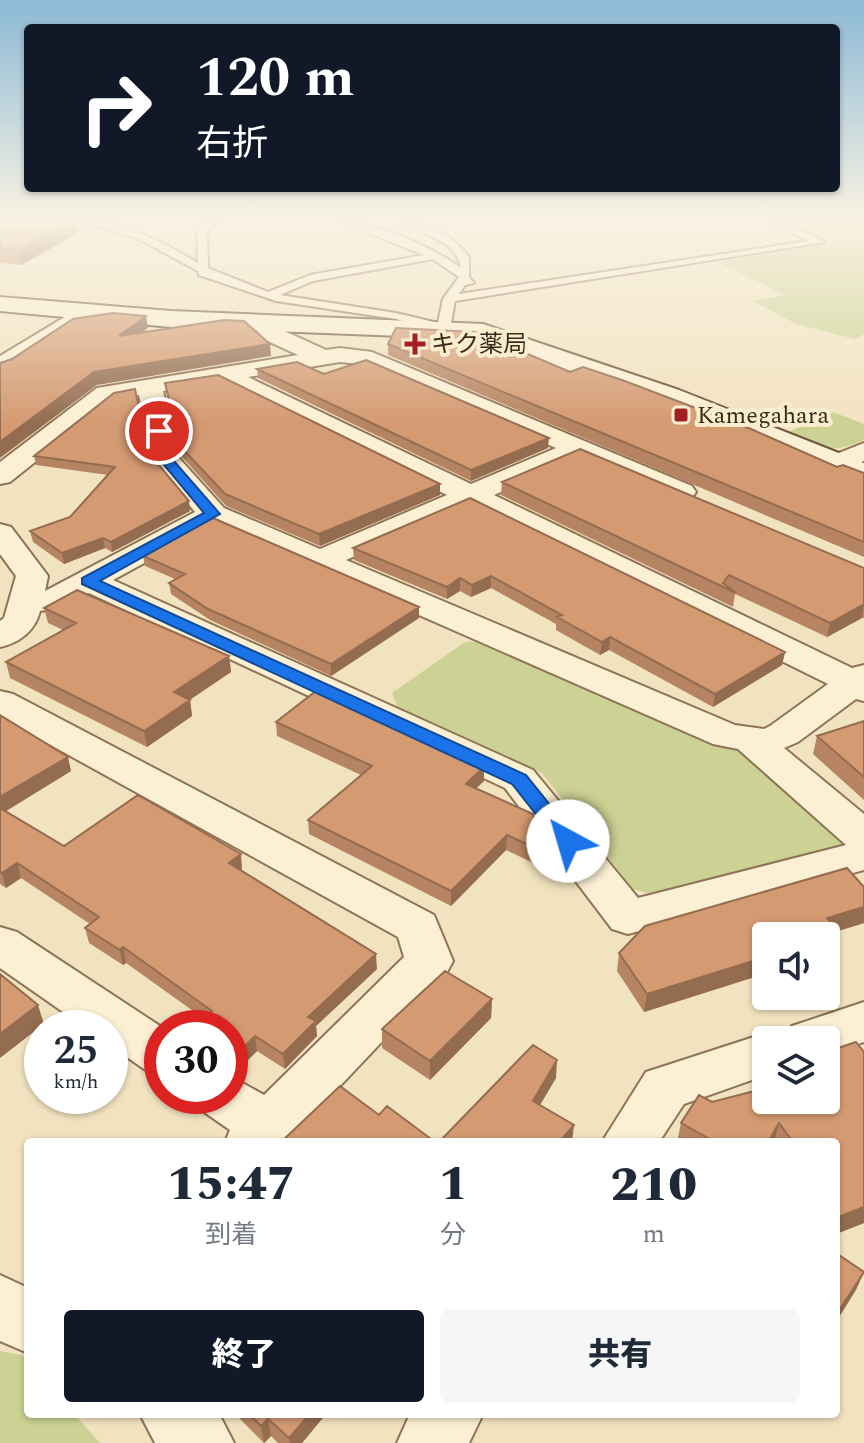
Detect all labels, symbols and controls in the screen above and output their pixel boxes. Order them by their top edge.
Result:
text: 120 m [196,36,355,121]
icon: right [64,56,168,160]
text: 右折 [196,117,268,172]
place label: キク薬局 [431,327,527,363]
marker: キク薬局 [406,335,424,353]
pin [125,397,193,465]
place label: Kamegahara [697,398,830,434]
marker: Kamegahara [672,406,690,424]
icon: arrive [137,409,181,453]
position arrow [526,799,610,883]
map controls [752,922,840,1114]
button: sound [752,922,840,1010]
speed limit sign: 30 [144,1010,248,1114]
text: 25 [54,1021,98,1082]
button: layers [752,1026,840,1114]
text: km/h [54,1067,99,1097]
text: 15:47 [167,1148,296,1221]
text: 1 [439,1148,468,1221]
text: 210 [611,1149,697,1222]
text: m [643,1214,665,1254]
text: 到着 [205,1215,257,1255]
text: 分 [440,1215,466,1255]
button: 終了 [64,1310,424,1402]
button: 共有 [440,1310,800,1402]

